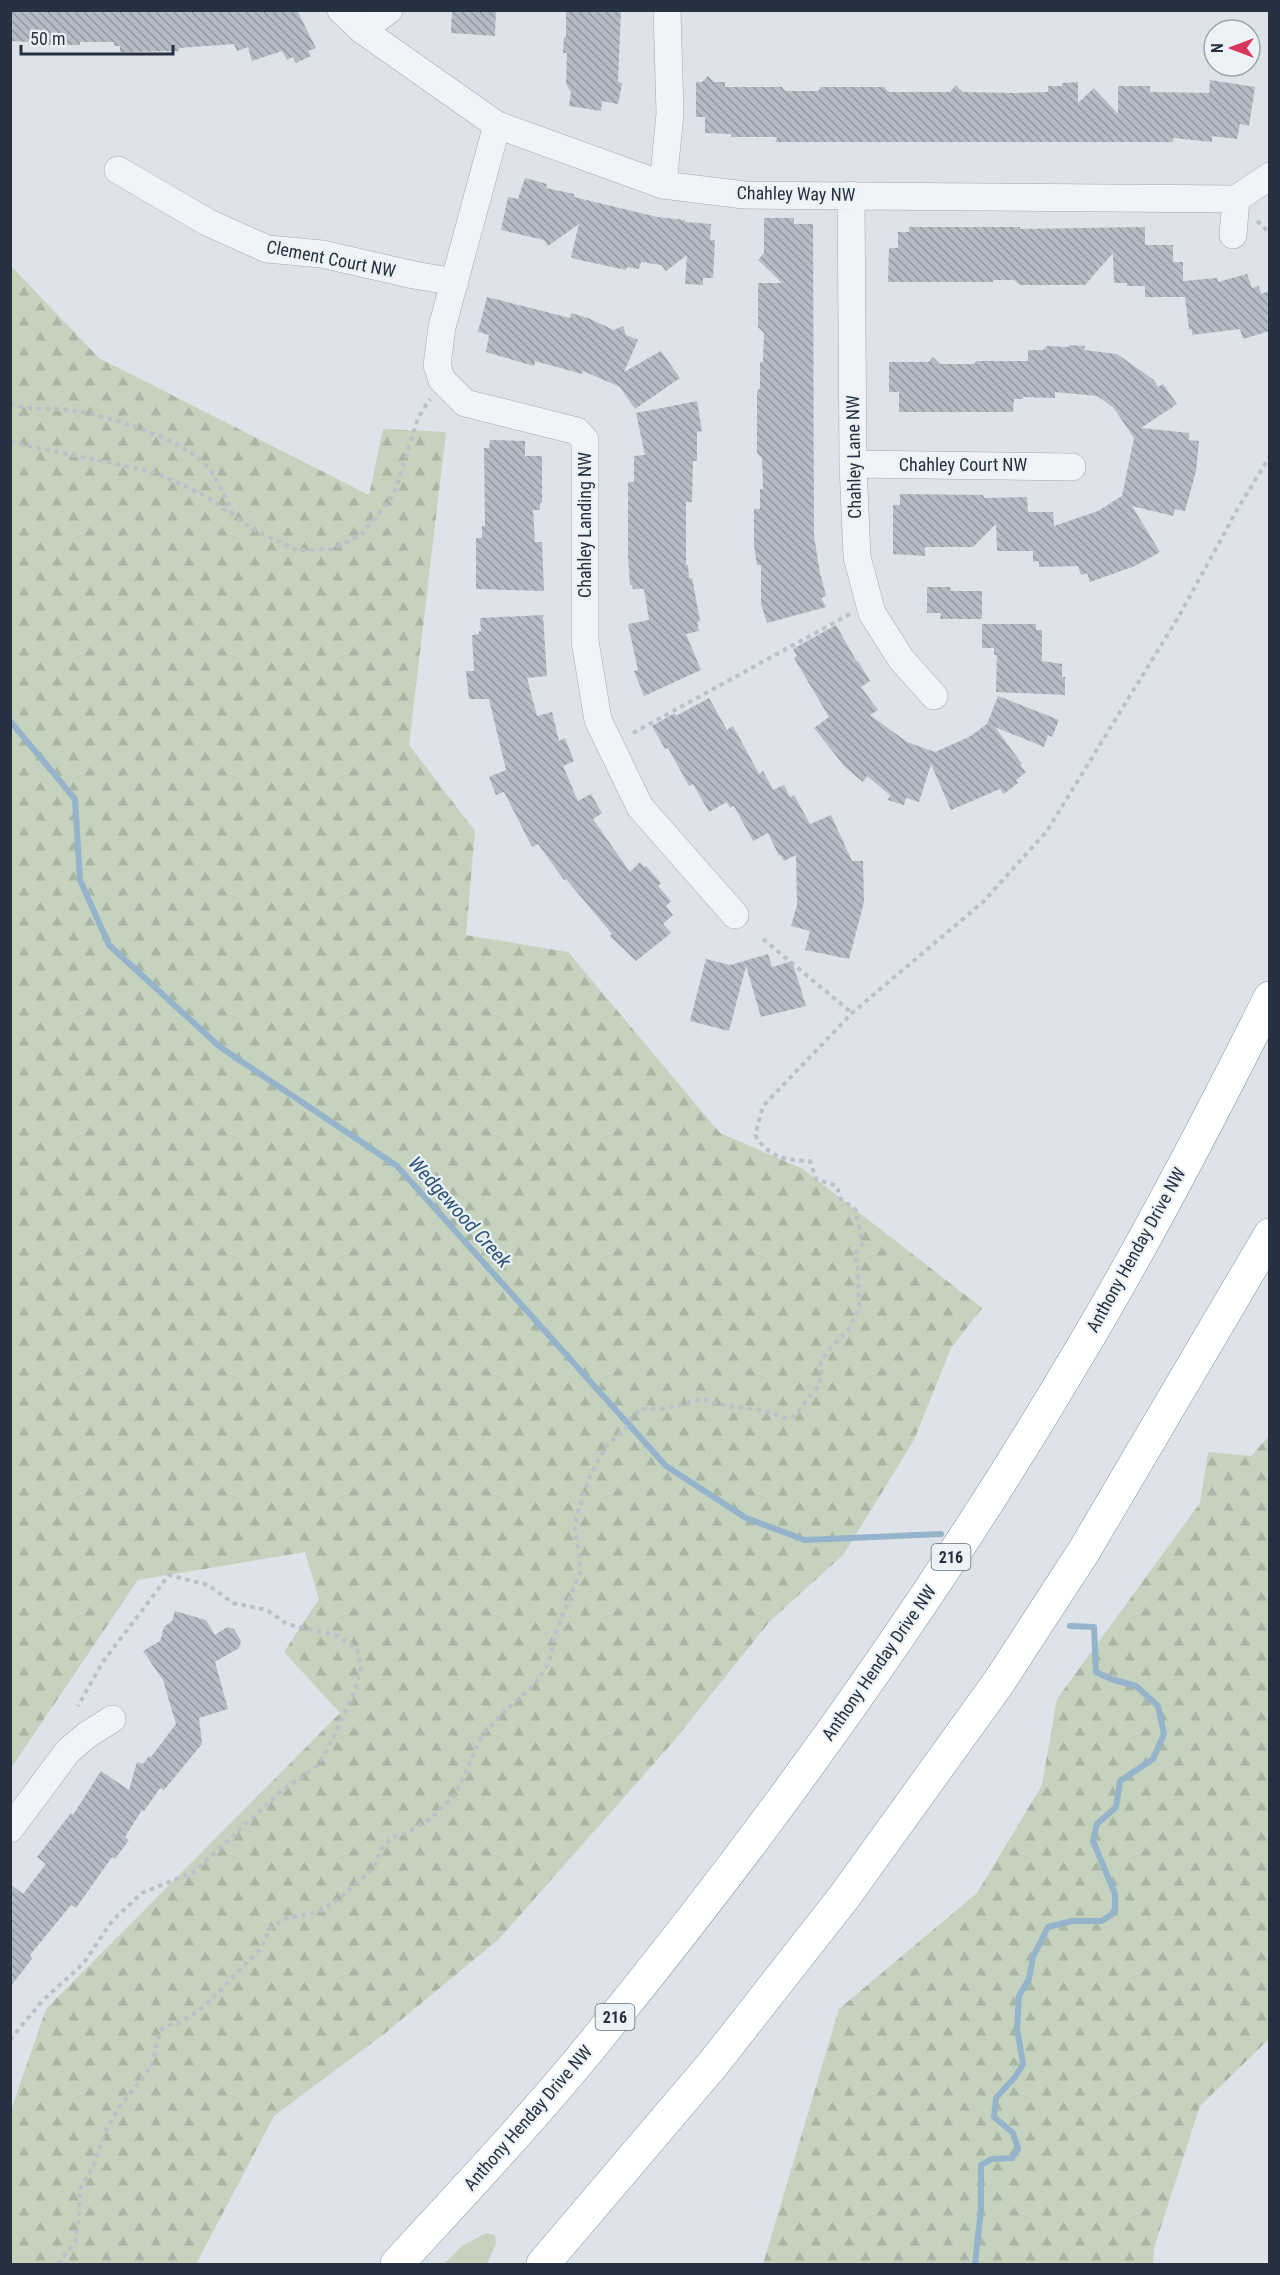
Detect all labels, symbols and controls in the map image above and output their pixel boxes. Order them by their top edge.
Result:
scale bar [21,18,172,56]
north arrow [1202,18,1262,78]
text: 50 m [30,28,65,49]
text: N [1208,43,1227,53]
street label: Chahley Way NW [736,182,856,205]
street label: Clement Court NW [265,236,398,281]
street label: Chahley Lane NW [842,395,865,519]
street label: Chahley Landing NW [574,452,595,598]
street label: Chahley Court NW [899,454,1028,475]
water label: Wedgewood Creek [404,1151,517,1274]
street label: Anthony Henday Drive NW [1082,1164,1190,1336]
road number: 216 [932,1544,970,1570]
street label: Anthony Henday Drive NW [817,1581,940,1744]
road number: 216 [596,2004,634,2030]
street label: Anthony Henday Drive NW [459,2041,596,2194]

